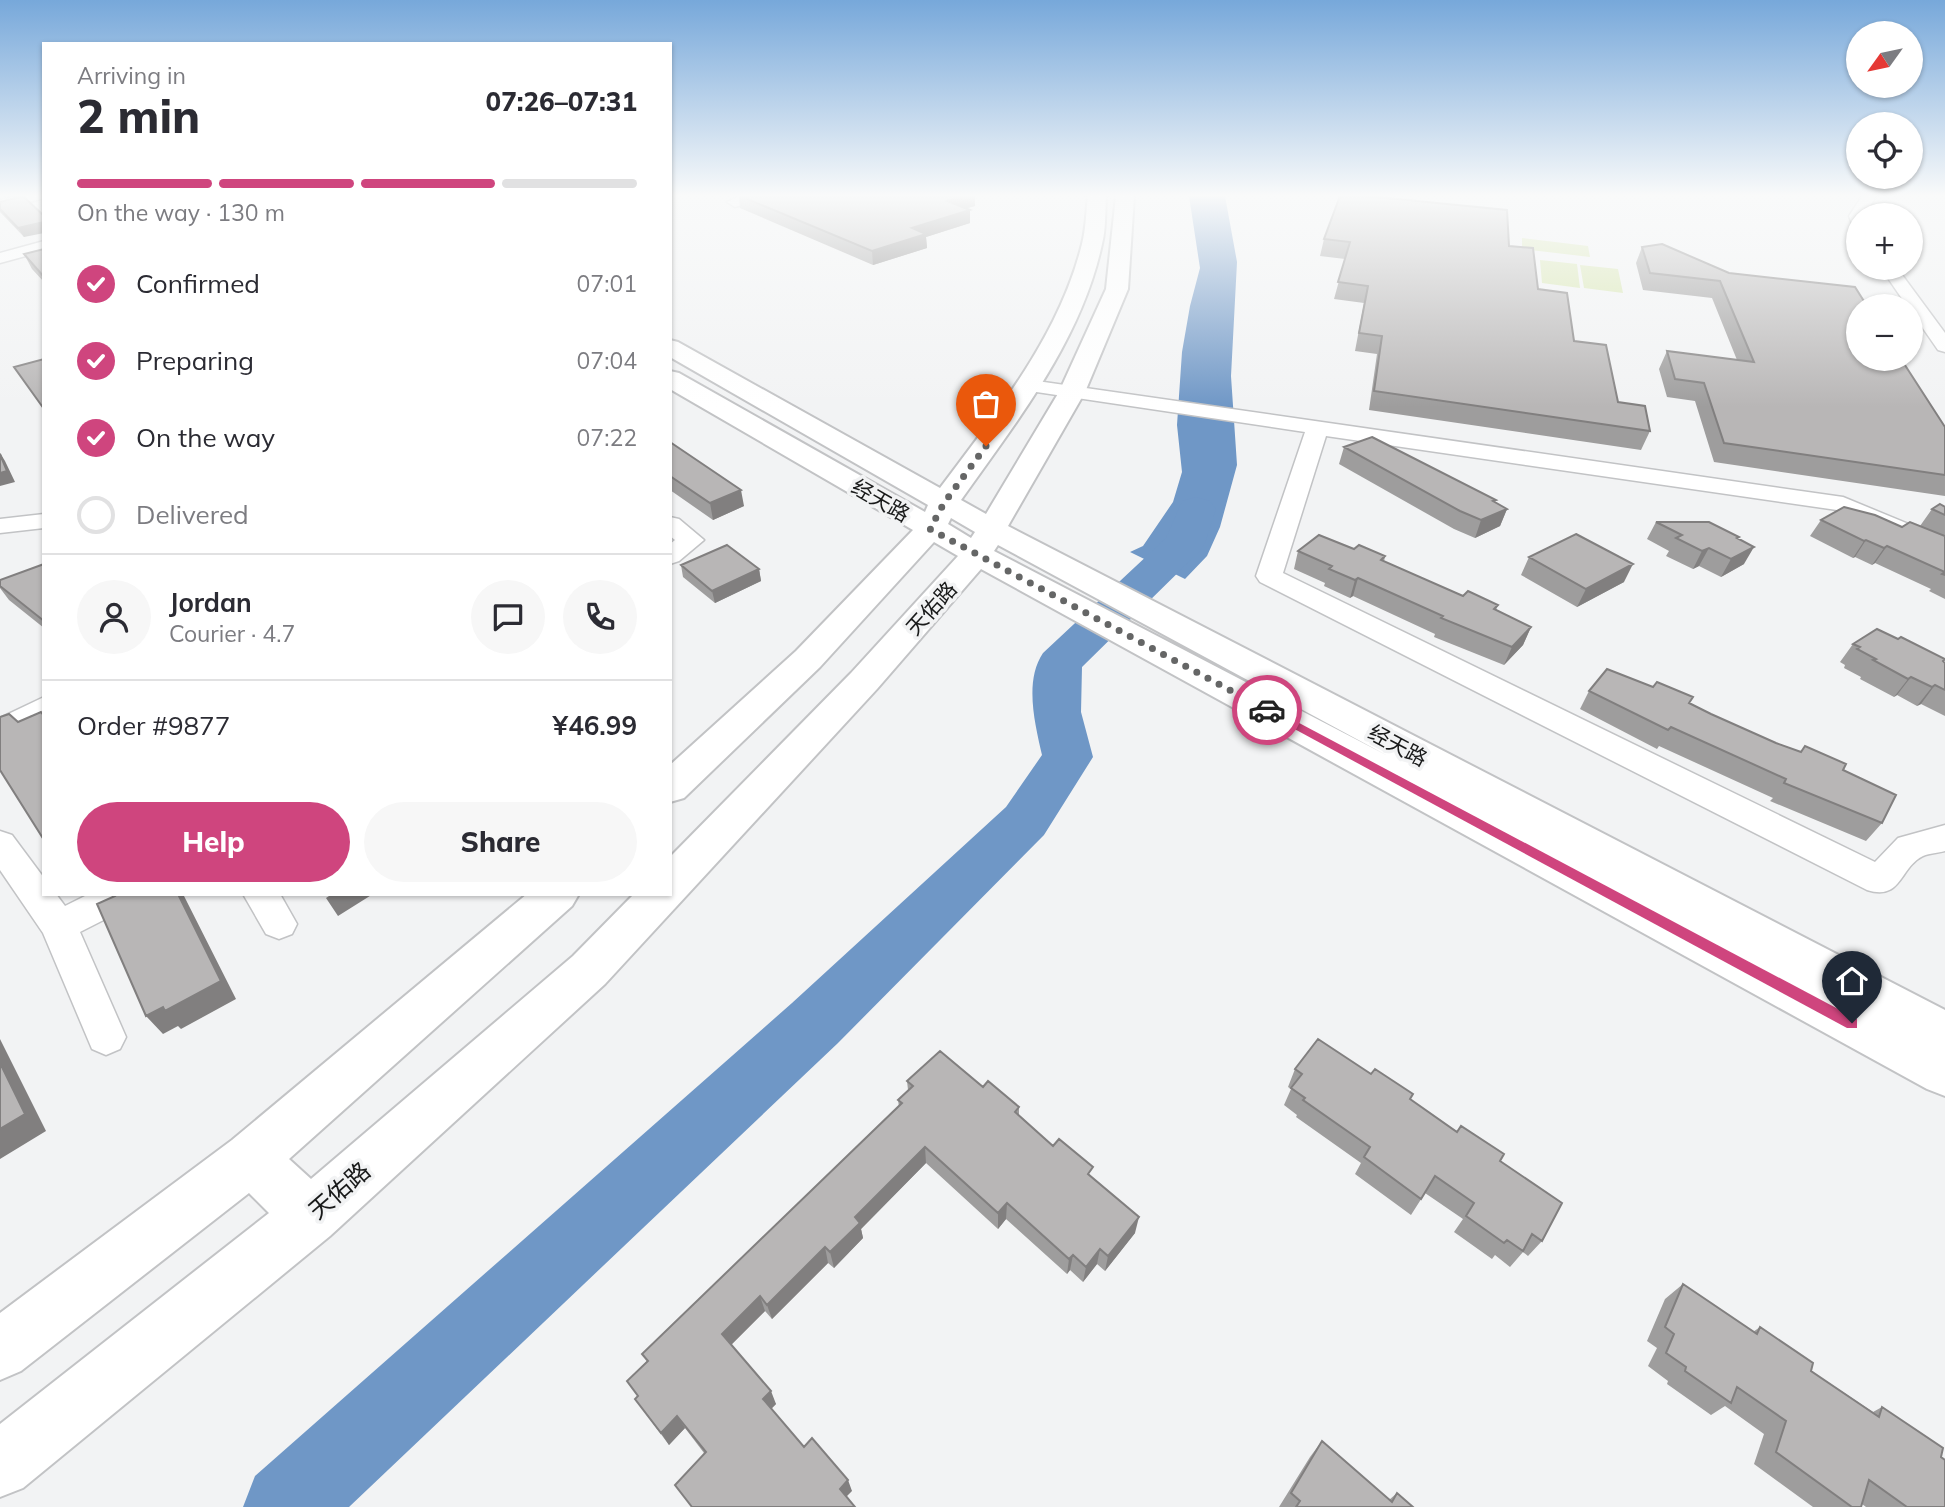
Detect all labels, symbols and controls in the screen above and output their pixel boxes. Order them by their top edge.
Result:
north arrow [1846,21,1923,98]
map controls [1846,21,1923,371]
text: Arriving in [77,61,186,90]
text: 07:26–07:31 [486,85,637,118]
text: 2 min [77,87,200,145]
button: locate [1846,112,1923,189]
text: On the way · 130 m [77,198,285,227]
button: + [1846,203,1923,280]
icon: check [77,265,115,303]
text: Confirmed [136,267,260,300]
text: 07:01 [577,269,637,298]
button: − [1846,294,1923,371]
icon: check [77,342,115,380]
text: Preparing [136,344,254,377]
text: 07:04 [577,346,637,375]
pin [956,374,1016,446]
icon: bag [967,385,1005,423]
icon: check [77,419,115,457]
text: On the way [136,421,275,454]
text: 07:22 [577,423,637,452]
street label: 经天路 [847,473,915,527]
text: Delivered [136,498,249,531]
street label: 天佑路 [900,576,962,640]
button: person [77,580,151,654]
button: chat [471,580,545,654]
button: phone [563,580,637,654]
text: Jordan [169,586,252,619]
text: Courier · 4.7 [169,619,295,648]
courier [1232,675,1302,745]
icon: car [1248,691,1286,729]
text: Order #9877 [77,709,230,742]
text: ¥46.99 [553,709,637,742]
street label: 经天路 [1364,719,1432,771]
button: Help [77,802,350,882]
button: Share [364,802,637,882]
pin [1822,951,1882,1023]
icon: home [1833,962,1871,1000]
street label: 天佑路 [302,1155,376,1225]

